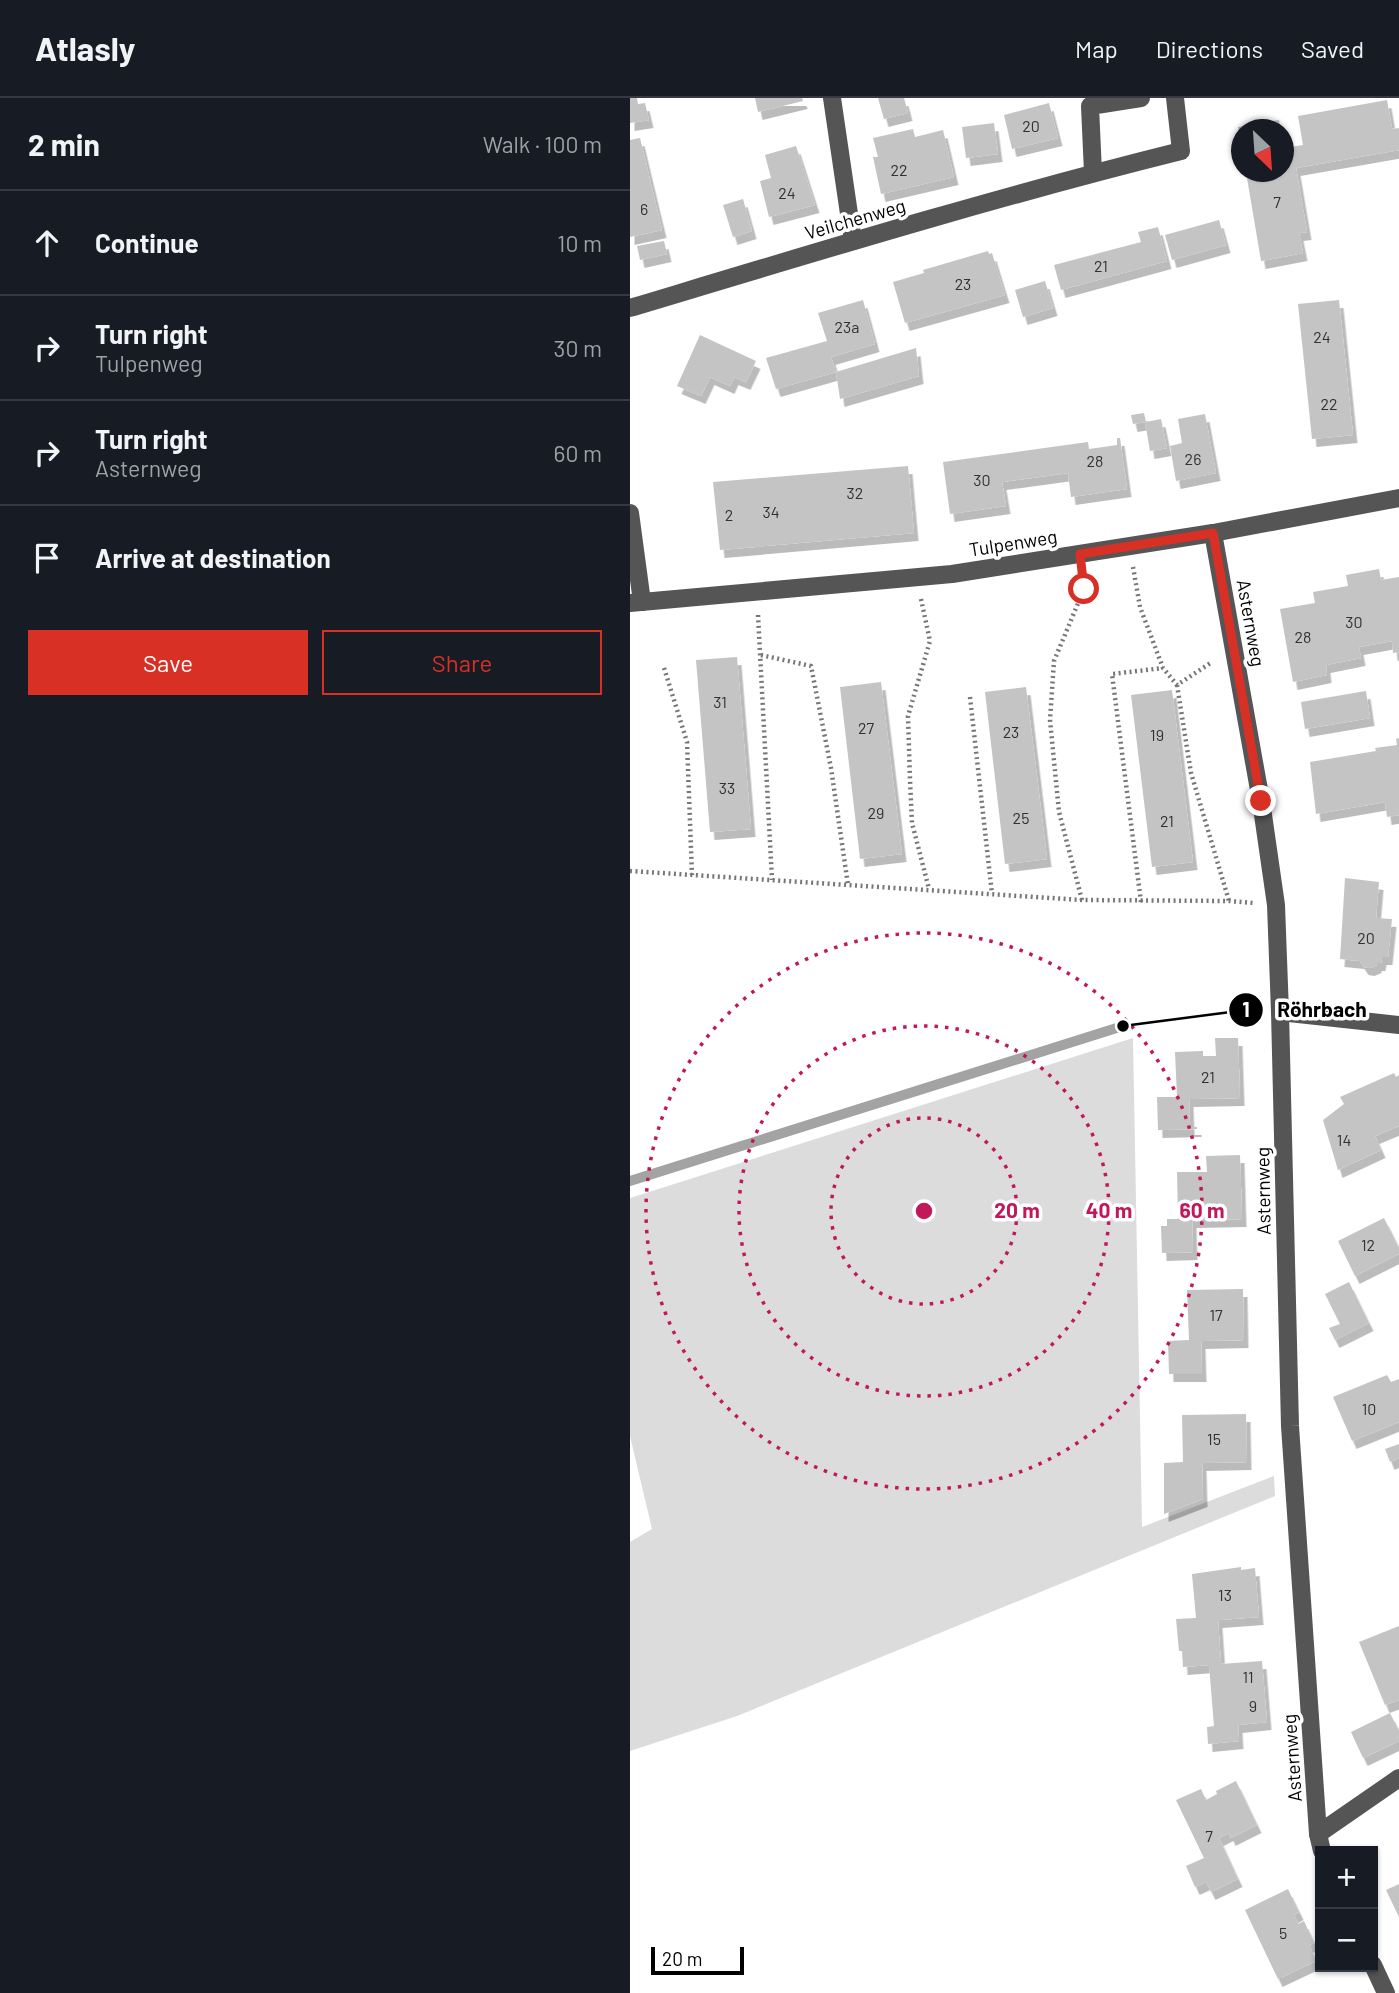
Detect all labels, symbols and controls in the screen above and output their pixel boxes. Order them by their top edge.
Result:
text: Atlasly [35,28,135,68]
text: Map [1075,34,1118,63]
text: Directions [1156,34,1263,63]
text: Saved [1301,34,1364,63]
house number: 20 [1022,116,1040,135]
north arrow [1231,119,1294,182]
text: 2 min [28,126,100,162]
text: Walk · 100 m [483,130,602,158]
house number: 22 [890,160,908,179]
house number: 24 [778,183,796,202]
house number: 7 [1273,192,1281,211]
street label: Veilchenweg [802,193,908,244]
house number: 6 [640,199,648,218]
icon: ahead [28,224,66,262]
text: Continue [95,227,199,258]
text: 10 m [557,229,602,257]
house number: 21 [1094,256,1108,275]
house number: 23 [955,274,971,293]
house number: 23a [835,317,859,336]
text: Turn right [95,318,208,349]
house number: 24 [1313,327,1331,346]
icon: right [28,329,66,367]
text: 30 m [554,334,602,362]
text: Tulpenweg [95,349,202,377]
house number: 22 [1320,394,1338,413]
text: Turn right [95,423,208,454]
icon: right [28,434,66,472]
text: 60 m [554,439,602,467]
house number: 26 [1185,449,1201,468]
house number: 28 [1087,451,1103,470]
text: Asternweg [95,454,202,482]
house number: 30 [973,470,991,489]
house number: 32 [847,483,863,502]
house number: 34 [762,502,780,521]
house number: 2 [725,505,733,524]
street label: Tulpenweg [967,524,1059,561]
icon: arrive [28,539,66,577]
text: Arrive at destination [95,542,331,573]
route start [1068,573,1099,604]
street label: Asternweg [1233,578,1270,668]
house number: 30 [1345,612,1363,631]
house number: 28 [1295,627,1311,646]
button: Save [28,630,308,695]
button: Share [322,630,602,695]
house number: 31 [713,692,727,711]
house number: 27 [858,718,874,737]
house number: 23 [1003,722,1019,741]
house number: 19 [1150,725,1164,744]
house number: 33 [719,778,735,797]
route end [1245,785,1276,816]
house number: 29 [868,803,884,822]
house number: 25 [1013,808,1029,827]
house number: 21 [1160,811,1174,830]
house number: 20 [1357,928,1375,947]
callout: Röhrbach [1228,989,1381,1031]
text: 1 [1242,996,1250,1021]
text: Röhrbach [1277,996,1367,1021]
house number: 21 [1201,1067,1215,1086]
house number: 14 [1337,1130,1351,1149]
street label: Asternweg [1250,1147,1275,1235]
text: 20 m [994,1197,1040,1222]
text: 40 m [1086,1197,1132,1222]
text: 60 m [1180,1197,1224,1222]
centre of rings [912,1199,936,1223]
house number: 12 [1361,1235,1375,1254]
house number: 17 [1209,1305,1223,1324]
house number: 10 [1362,1399,1376,1418]
house number: 15 [1207,1429,1221,1448]
house number: 13 [1218,1585,1232,1604]
house number: 11 [1242,1667,1254,1686]
house number: 9 [1249,1696,1257,1715]
street label: Asternweg [1277,1713,1306,1803]
house number: 7 [1205,1826,1213,1845]
map controls [1315,1846,1378,1972]
button: + [1315,1846,1378,1909]
button: − [1315,1909,1378,1972]
house number: 5 [1279,1923,1287,1942]
scale bar [651,1944,744,1976]
text: 20 m [662,1947,702,1970]

